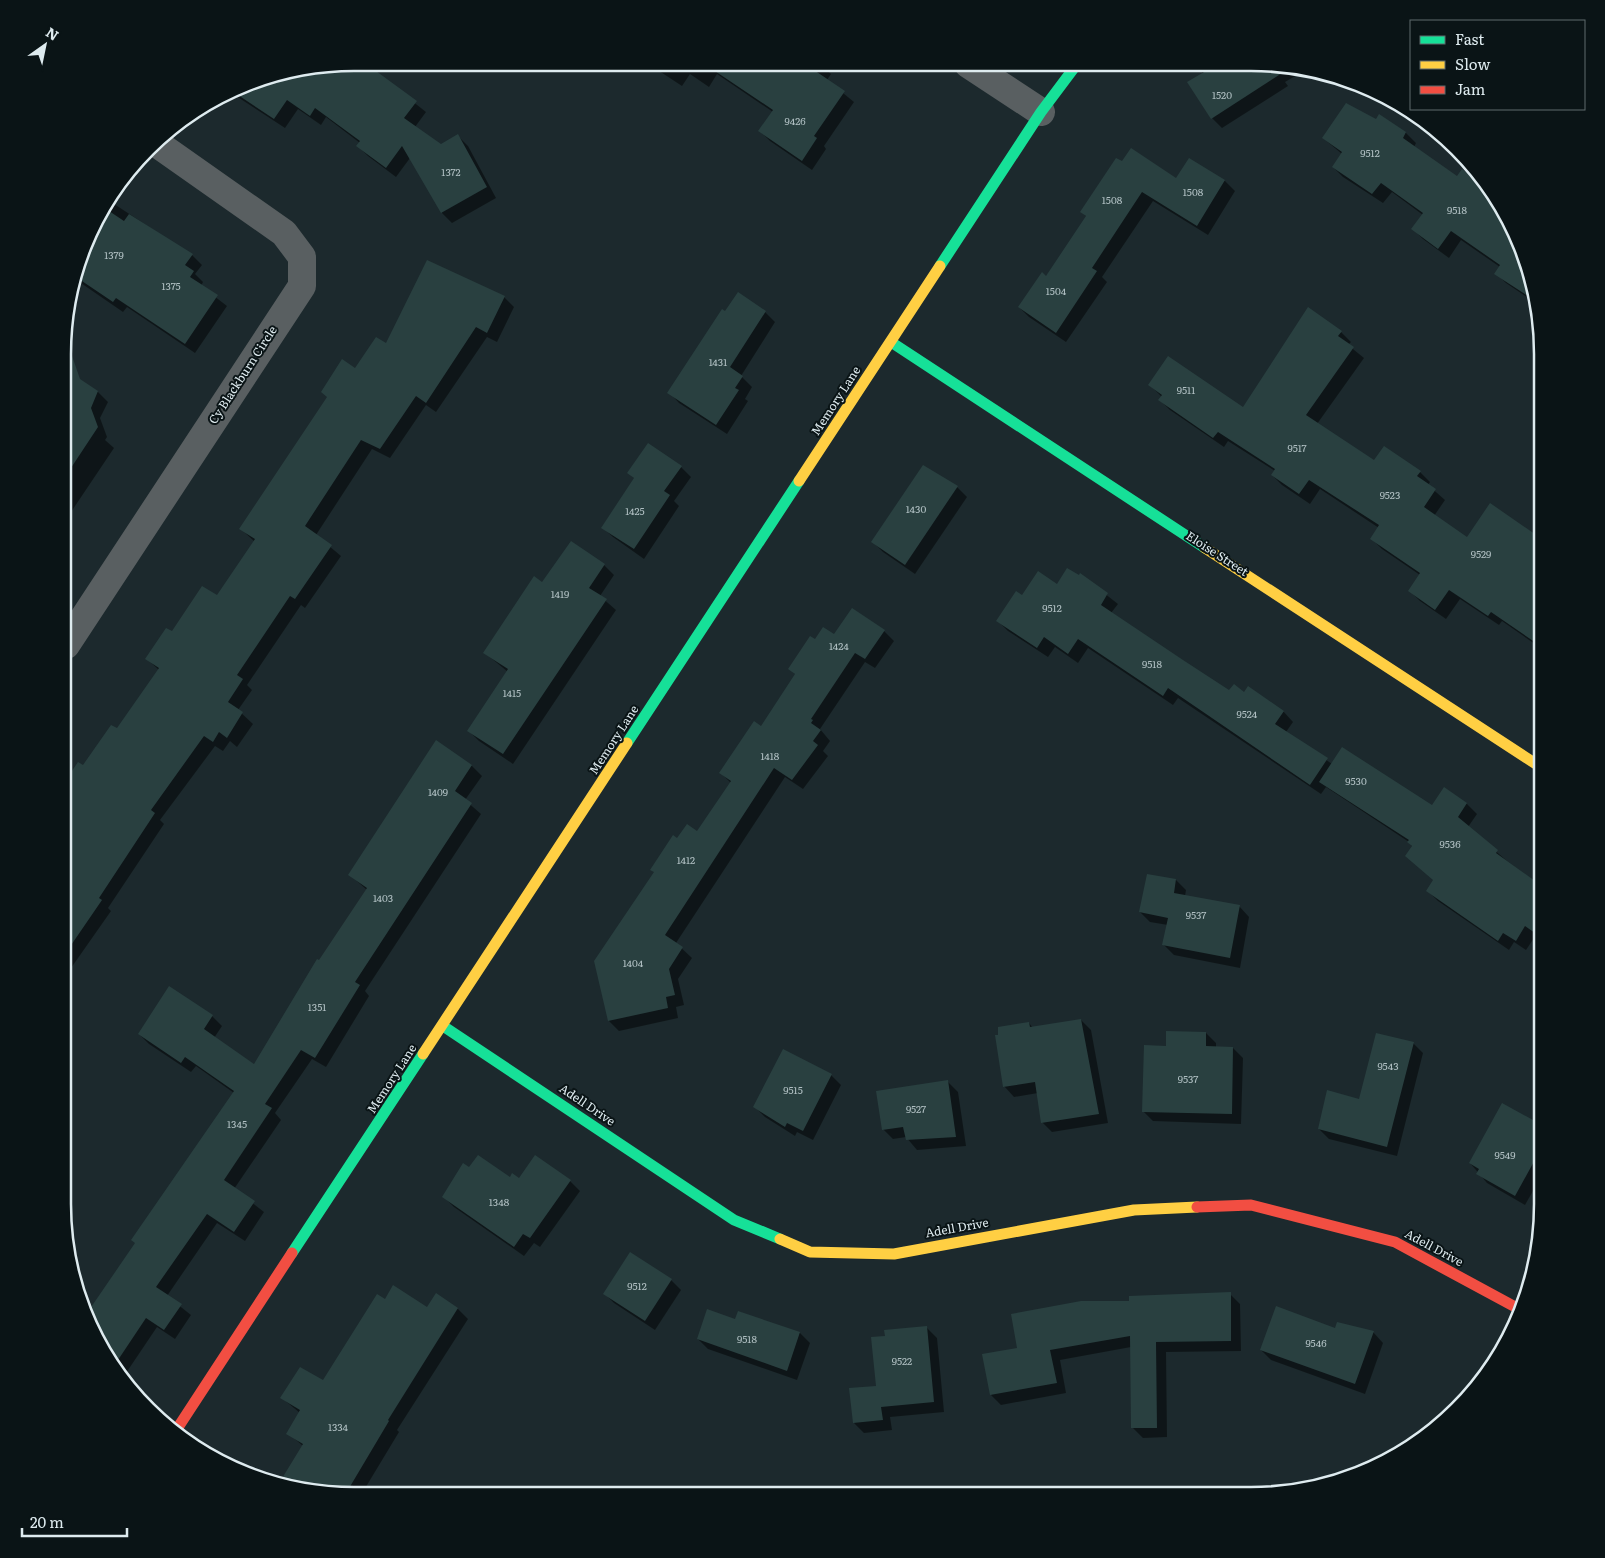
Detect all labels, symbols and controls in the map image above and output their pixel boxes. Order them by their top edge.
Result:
north arrow [20,20,70,70]
legend [1410,20,1585,110]
text: N [42,22,63,45]
text: Fast [1455,27,1484,50]
text: Slow [1455,52,1490,75]
text: Jam [1455,77,1486,100]
house number: 1520 [1212,87,1232,102]
house number: 9426 [784,113,806,128]
house number: 9512 [1360,145,1380,160]
house number: 1372 [441,164,461,179]
house number: 1508 [1183,184,1204,199]
house number: 1508 [1102,192,1123,207]
house number: 9518 [1447,202,1467,217]
house number: 1379 [104,247,124,262]
house number: 1375 [161,278,181,293]
house number: 1504 [1046,283,1067,298]
street label: Cy Blackburn Circle [204,322,281,427]
house number: 1431 [709,354,727,369]
street label: Memory Lane [806,362,864,439]
house number: 9511 [1177,382,1195,397]
house number: 9517 [1287,440,1307,455]
house number: 9523 [1380,487,1400,502]
house number: 1430 [906,501,926,516]
house number: 1425 [625,503,645,518]
street label: Eloise Street [1183,526,1252,580]
house number: 9529 [1471,546,1491,561]
house number: 1419 [551,586,569,601]
house number: 9512 [1042,600,1062,615]
house number: 1424 [829,638,849,653]
house number: 9518 [1142,656,1162,671]
house number: 1415 [503,685,521,700]
street label: Memory Lane [584,701,642,778]
house number: 9524 [1237,706,1258,721]
house number: 1418 [761,748,780,763]
house number: 9530 [1345,773,1367,788]
house number: 1409 [428,784,448,799]
house number: 9536 [1439,836,1461,851]
house number: 1412 [677,852,695,867]
house number: 1403 [373,890,393,905]
house number: 9537 [1186,907,1206,922]
house number: 1404 [623,955,644,970]
house number: 1351 [308,999,326,1014]
street label: Memory Lane [362,1040,420,1117]
house number: 9543 [1377,1058,1399,1073]
house number: 9537 [1178,1071,1198,1086]
street label: Adell Drive [556,1079,619,1130]
house number: 9515 [783,1082,803,1097]
house number: 9527 [906,1101,926,1116]
house number: 1345 [227,1116,247,1131]
house number: 9549 [1494,1147,1516,1162]
house number: 1348 [489,1194,510,1209]
street label: Adell Drive [924,1213,990,1241]
street label: Adell Drive [1402,1224,1467,1270]
house number: 9512 [627,1278,647,1293]
house number: 9518 [737,1331,757,1346]
house number: 9546 [1305,1335,1327,1350]
house number: 9522 [892,1353,912,1368]
house number: 1334 [328,1419,349,1434]
scale bar [22,1506,128,1538]
text: 20 m [30,1510,64,1533]

